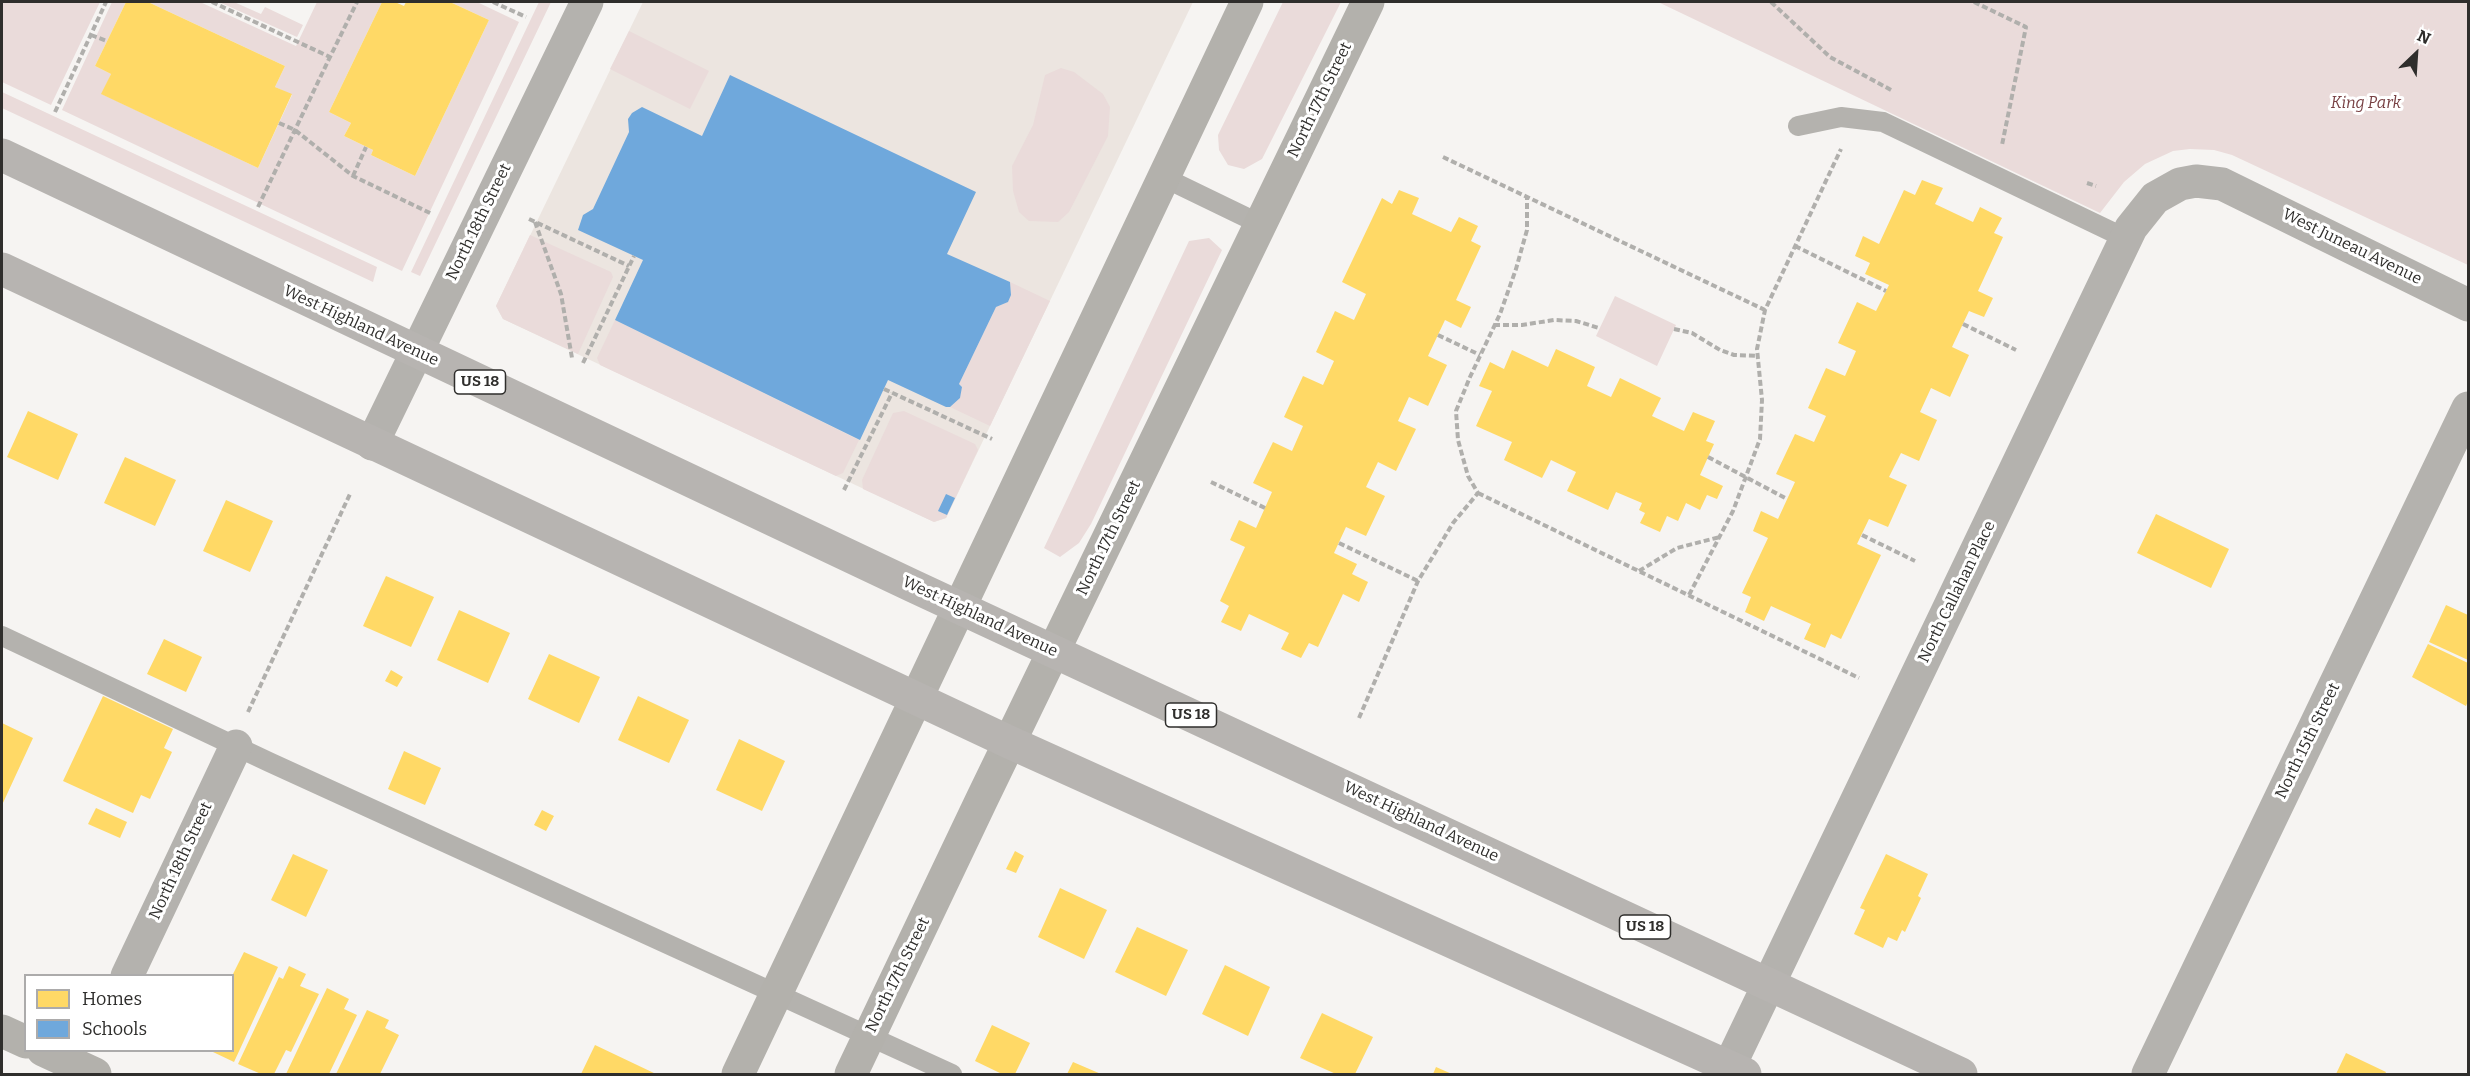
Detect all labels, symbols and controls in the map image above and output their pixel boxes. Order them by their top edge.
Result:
north arrow [2386,24,2446,84]
text: N [2414,26,2433,48]
street label: North 17th Street [1284,39,1356,161]
park label: King Park [2331,94,2401,114]
street label: North 18th Street [442,161,516,283]
street label: West Juneau Avenue [2279,205,2425,289]
street label: West Highland Avenue [280,282,442,370]
road number: US 18 [454,370,506,394]
street label: North 17th Street [1073,477,1145,599]
street label: North Callahan Place [1914,518,2000,666]
street label: West Highland Avenue [899,573,1061,661]
street label: North 15th Street [2272,680,2344,802]
road number: US 18 [1166,703,1216,727]
street label: West Highland Avenue [1340,778,1502,866]
street label: North 18th Street [145,799,217,923]
street label: North 17th Street [862,914,934,1036]
road number: US 18 [1620,915,1670,939]
legend [24,974,234,1052]
text: Homes [82,988,142,1010]
text: Schools [82,1018,147,1040]

